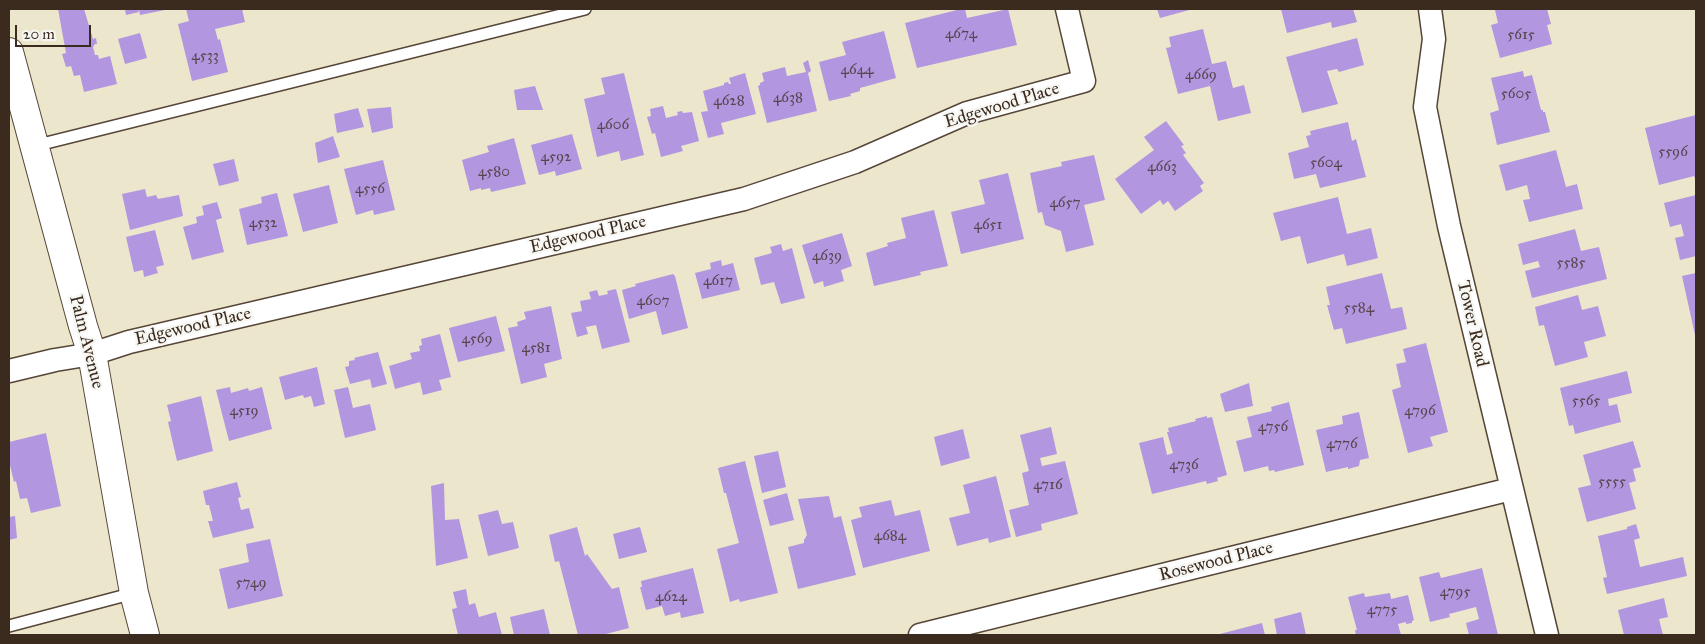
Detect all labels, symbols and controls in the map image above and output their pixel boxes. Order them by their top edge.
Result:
scale bar [18,15,94,47]
text: 20 m [23,25,55,43]
house number: 4674 [945,25,977,43]
house number: 5615 [1507,26,1535,44]
house number: 4533 [191,47,219,65]
house number: 4644 [841,61,873,79]
house number: 4669 [1185,66,1217,84]
street label: Edgewood Place [942,78,1062,134]
house number: 5605 [1501,85,1531,103]
house number: 4638 [773,89,803,107]
house number: 4628 [713,92,745,110]
house number: 4606 [597,116,629,134]
house number: 5596 [1658,143,1688,161]
house number: 4592 [541,148,571,166]
house number: 5604 [1310,154,1342,172]
house number: 4663 [1147,158,1177,176]
house number: 4580 [478,163,510,181]
house number: 4556 [355,180,385,198]
house number: 4657 [1049,194,1081,212]
street label: Edgewood Place [528,211,648,259]
house number: 4532 [249,214,277,232]
house number: 4651 [974,216,1002,234]
house number: 4639 [812,247,842,265]
house number: 5585 [1557,254,1585,272]
house number: 4617 [703,272,733,290]
street label: Tower Road [1452,279,1492,369]
house number: 4607 [637,292,669,310]
street label: Palm Avenue [64,293,108,391]
house number: 5584 [1344,299,1374,317]
street label: Edgewood Place [133,303,253,351]
house number: 4569 [461,330,493,348]
house number: 4581 [521,339,551,357]
house number: 5565 [1572,392,1600,410]
house number: 4519 [229,402,259,420]
house number: 4796 [1404,402,1436,420]
house number: 4756 [1258,418,1288,436]
house number: 4776 [1326,435,1358,453]
house number: 4736 [1169,456,1199,474]
house number: 5555 [1598,473,1626,491]
house number: 4716 [1033,476,1063,494]
house number: 4684 [874,527,906,545]
street label: Rosewood Place [1157,537,1275,587]
house number: 5749 [235,574,267,592]
house number: 4795 [1440,583,1470,601]
house number: 4624 [655,588,687,606]
house number: 4775 [1367,601,1397,619]

